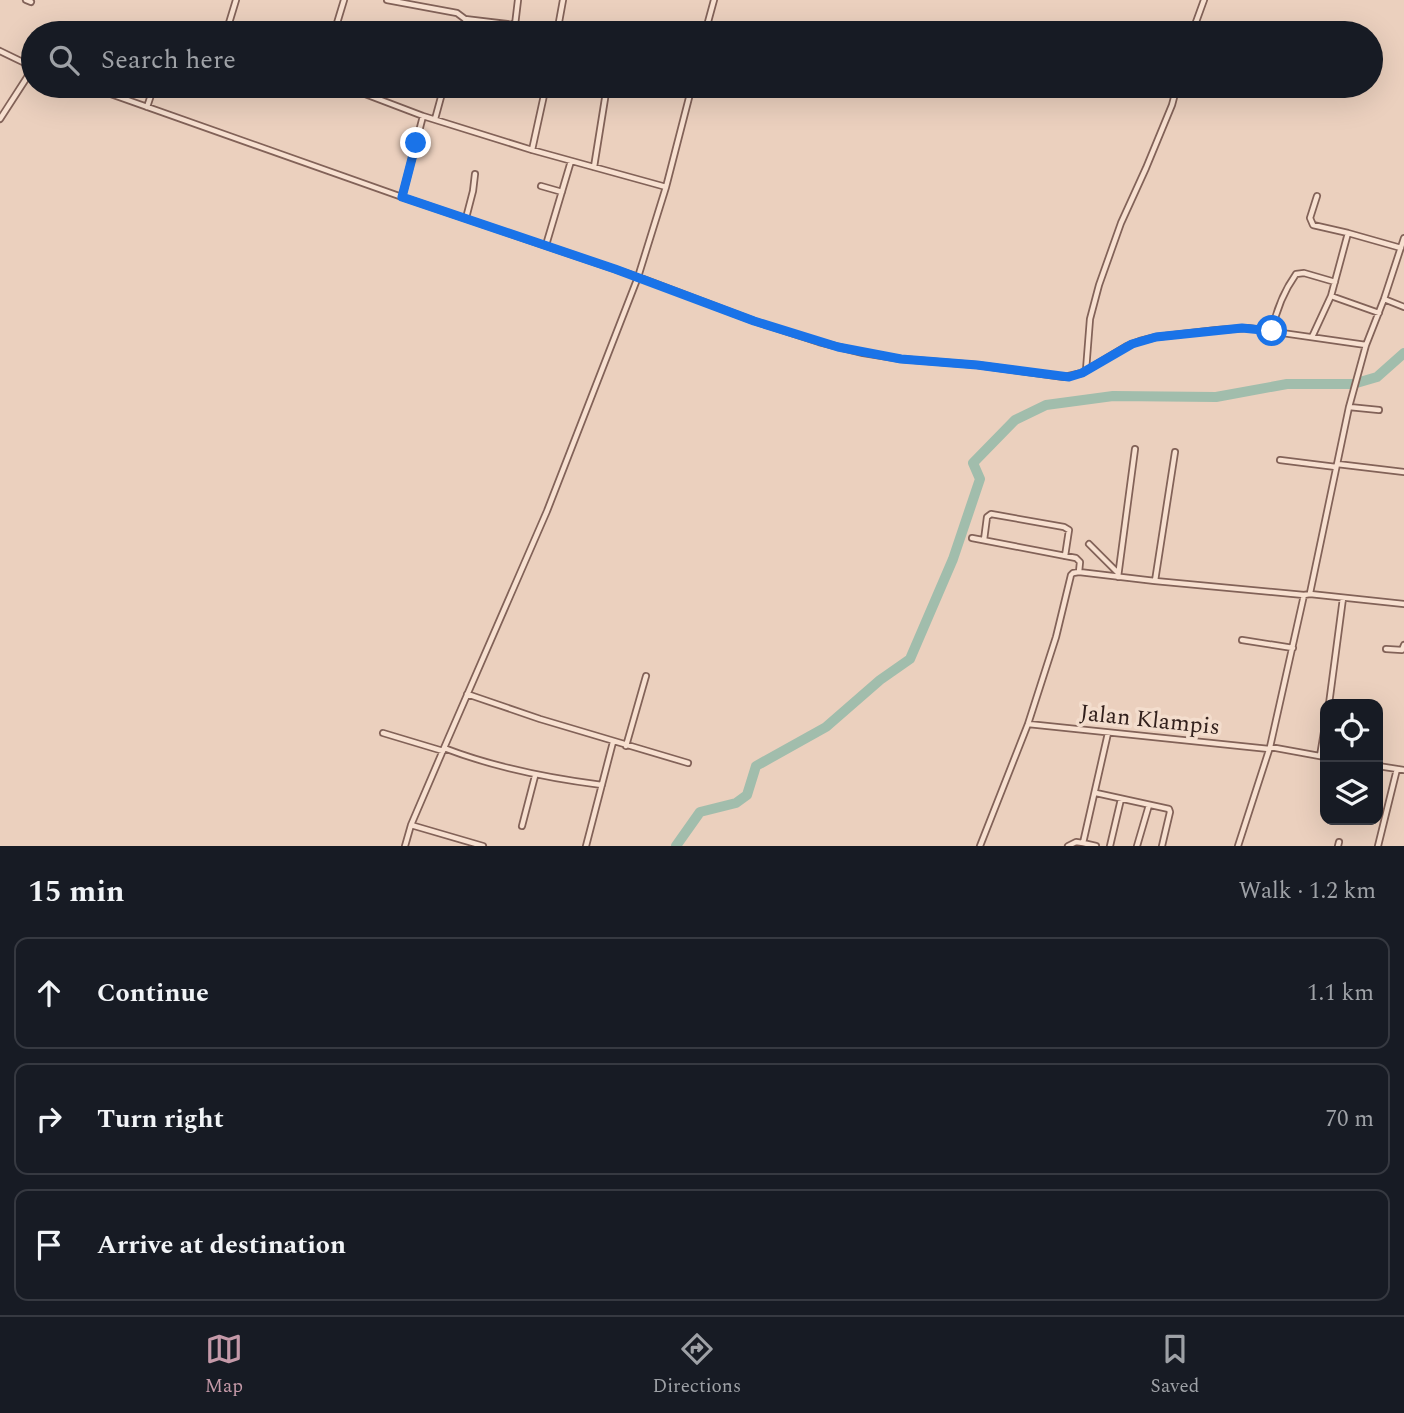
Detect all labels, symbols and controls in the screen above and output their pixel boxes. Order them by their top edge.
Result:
search box [21,21,1383,98]
text: Search here [101,40,236,80]
icon: search [45,41,83,79]
route end [400,127,431,158]
route start [1256,315,1287,346]
street label: Jalan Klampis [1078,696,1222,745]
map controls [1320,699,1383,825]
button: locate [1320,699,1383,762]
button: layers [1320,762,1383,825]
text: 15 min [28,869,125,915]
text: Walk · 1.2 km [1239,874,1376,909]
text: Continue [97,973,209,1013]
icon: ahead [30,974,68,1012]
text: 1.1 km [1307,976,1374,1011]
text: Turn right [97,1099,224,1139]
icon: right [30,1100,68,1138]
text: 70 m [1325,1102,1374,1137]
text: Arrive at destination [97,1225,346,1265]
icon: arrive [30,1226,68,1264]
tab: Map [205,1330,243,1401]
tab: Directions [652,1330,741,1401]
tab: Saved [1151,1330,1199,1401]

